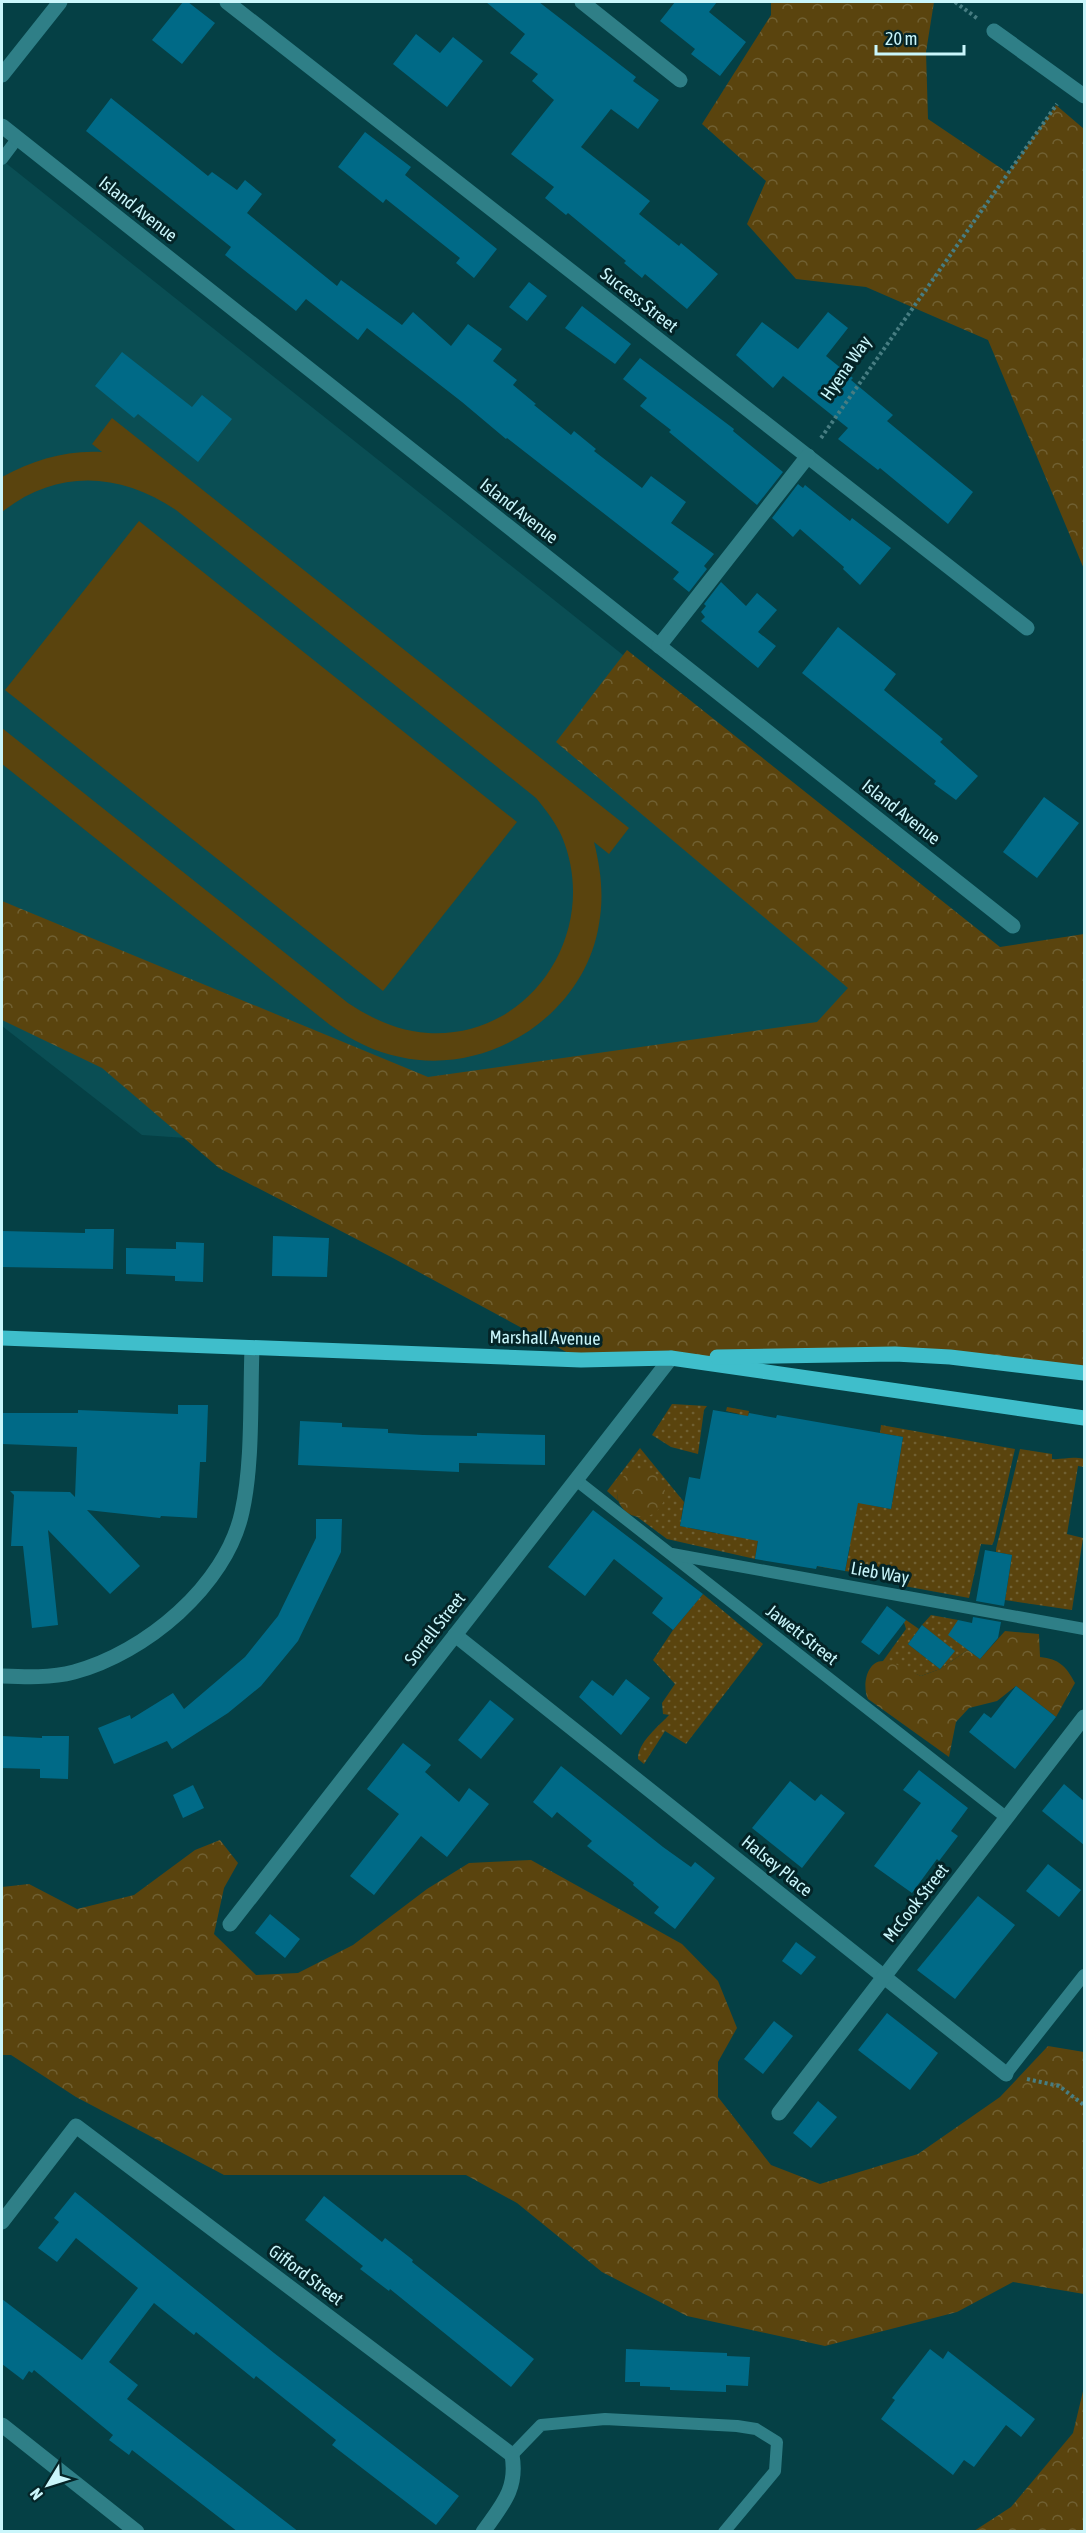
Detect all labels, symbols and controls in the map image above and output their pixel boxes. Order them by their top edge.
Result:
scale bar [876,18,964,56]
text: 20 m [885,28,917,49]
street label: Island Avenue [95,172,182,246]
street label: Success Street [596,263,682,336]
street label: Hyena Way [816,331,875,404]
street label: Island Avenue [476,474,563,548]
street label: Island Avenue [858,775,945,849]
street label: Marshall Avenue [489,1326,601,1349]
street label: Lieb Way [849,1557,911,1588]
street label: Sorrell Street [400,1588,469,1669]
street label: Jawett Street [762,1600,842,1669]
street label: Halsey Place [738,1831,817,1900]
street label: McCook Street [879,1859,953,1946]
street label: Gifford Street [265,2240,348,2309]
north arrow [18,2455,78,2515]
text: N [26,2485,46,2504]

